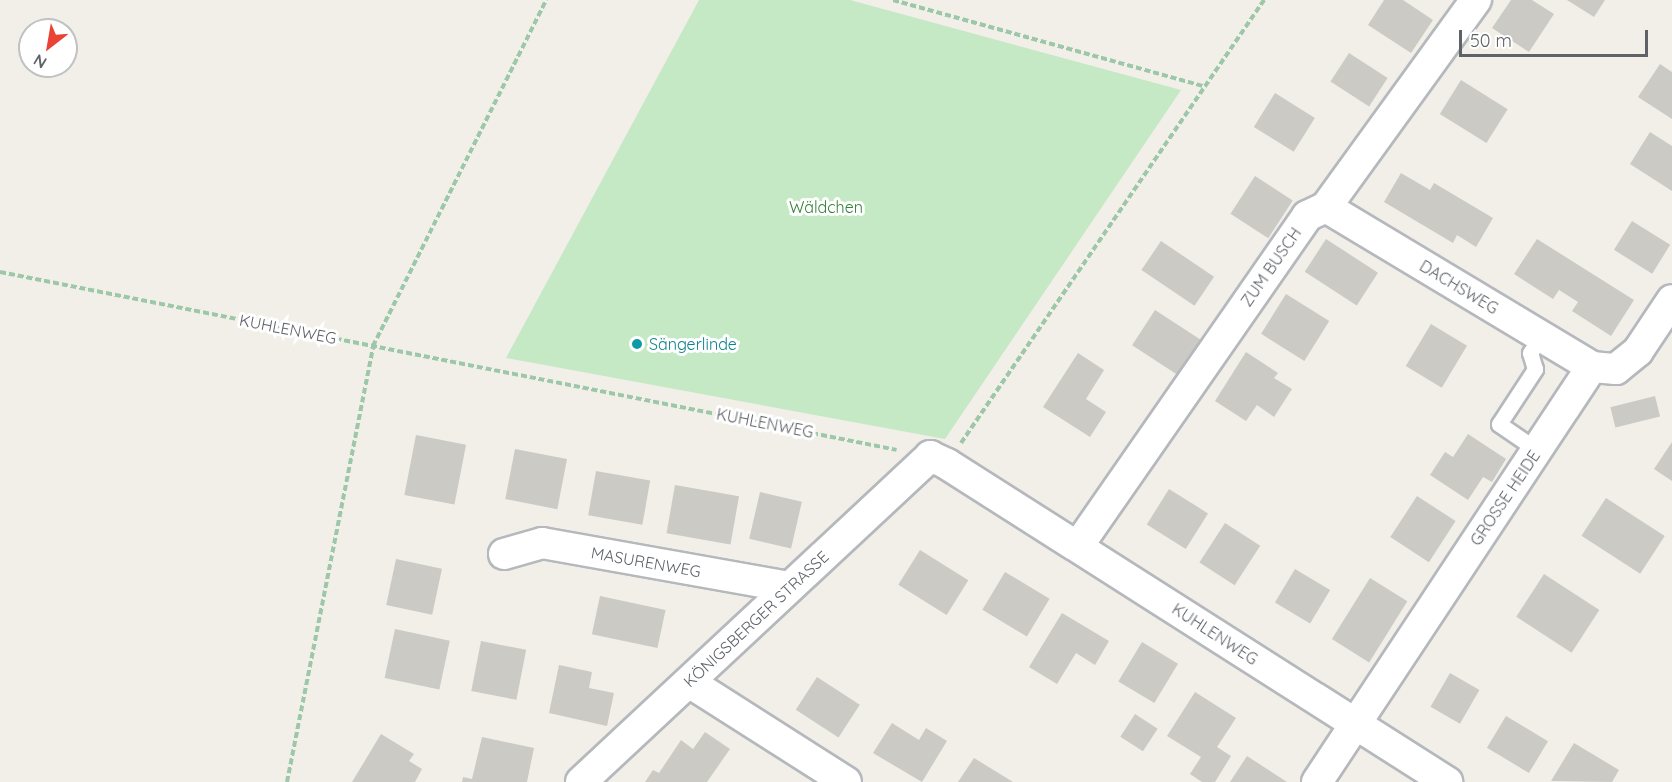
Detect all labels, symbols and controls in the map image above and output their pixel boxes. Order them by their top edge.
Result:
north arrow [18,18,78,78]
scale bar [1462,18,1651,56]
text: 50 m [1470,29,1512,52]
text: N [30,50,50,73]
park label: Wäldchen [789,197,863,217]
street label: ZUM BUSCH [1237,224,1305,310]
street label: DACHSWEG [1416,256,1502,318]
street label: KUHLENWEG [238,310,338,348]
place label: Sängerlinde [649,334,737,354]
marker: Sängerlinde [630,337,644,351]
street label: KUHLENWEG [715,404,815,442]
street label: GROSSE HEIDE [1466,447,1544,549]
street label: MASURENWEG [590,543,702,581]
street label: KÖNIGSBERGER STRASSE [680,547,832,691]
street label: KUHLENWEG [1169,599,1261,669]

